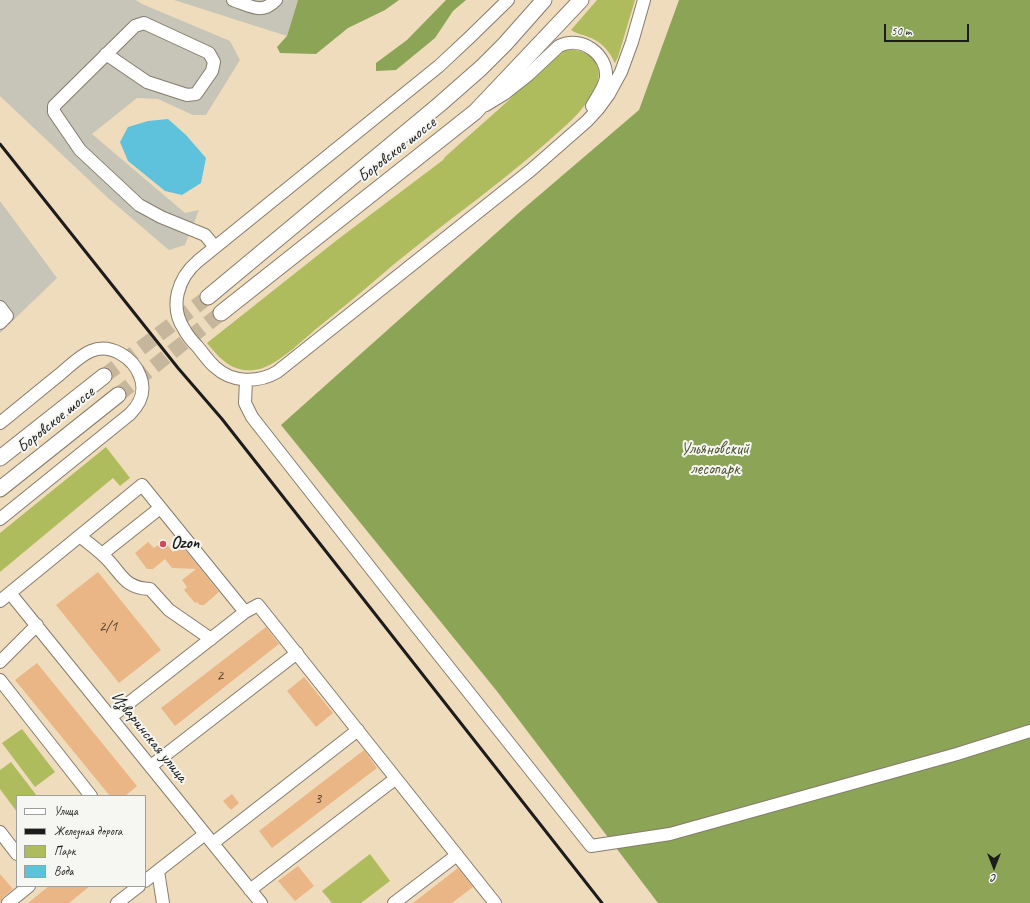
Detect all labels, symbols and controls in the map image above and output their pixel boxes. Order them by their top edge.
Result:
scale bar [886,16,971,42]
text: 50 m [891,23,911,39]
street label: Боровское шоссе [354,113,440,187]
street label: Боровское шоссе [13,382,99,458]
park label: Ульяновский лесопарк [681,440,749,480]
place label: Ozon [171,534,199,554]
marker: Ozon [158,539,168,549]
house number: 2/1 [99,618,117,636]
house number: 2 [217,667,223,685]
street label: Изваринская улица [106,688,192,786]
house number: 3 [315,790,321,808]
legend [16,795,146,887]
text: Улица [54,803,78,819]
text: Железная дорога [54,823,122,839]
text: Парк [54,843,75,859]
north arrow [974,847,1014,887]
text: Вода [54,863,73,879]
text: С [991,872,997,886]

